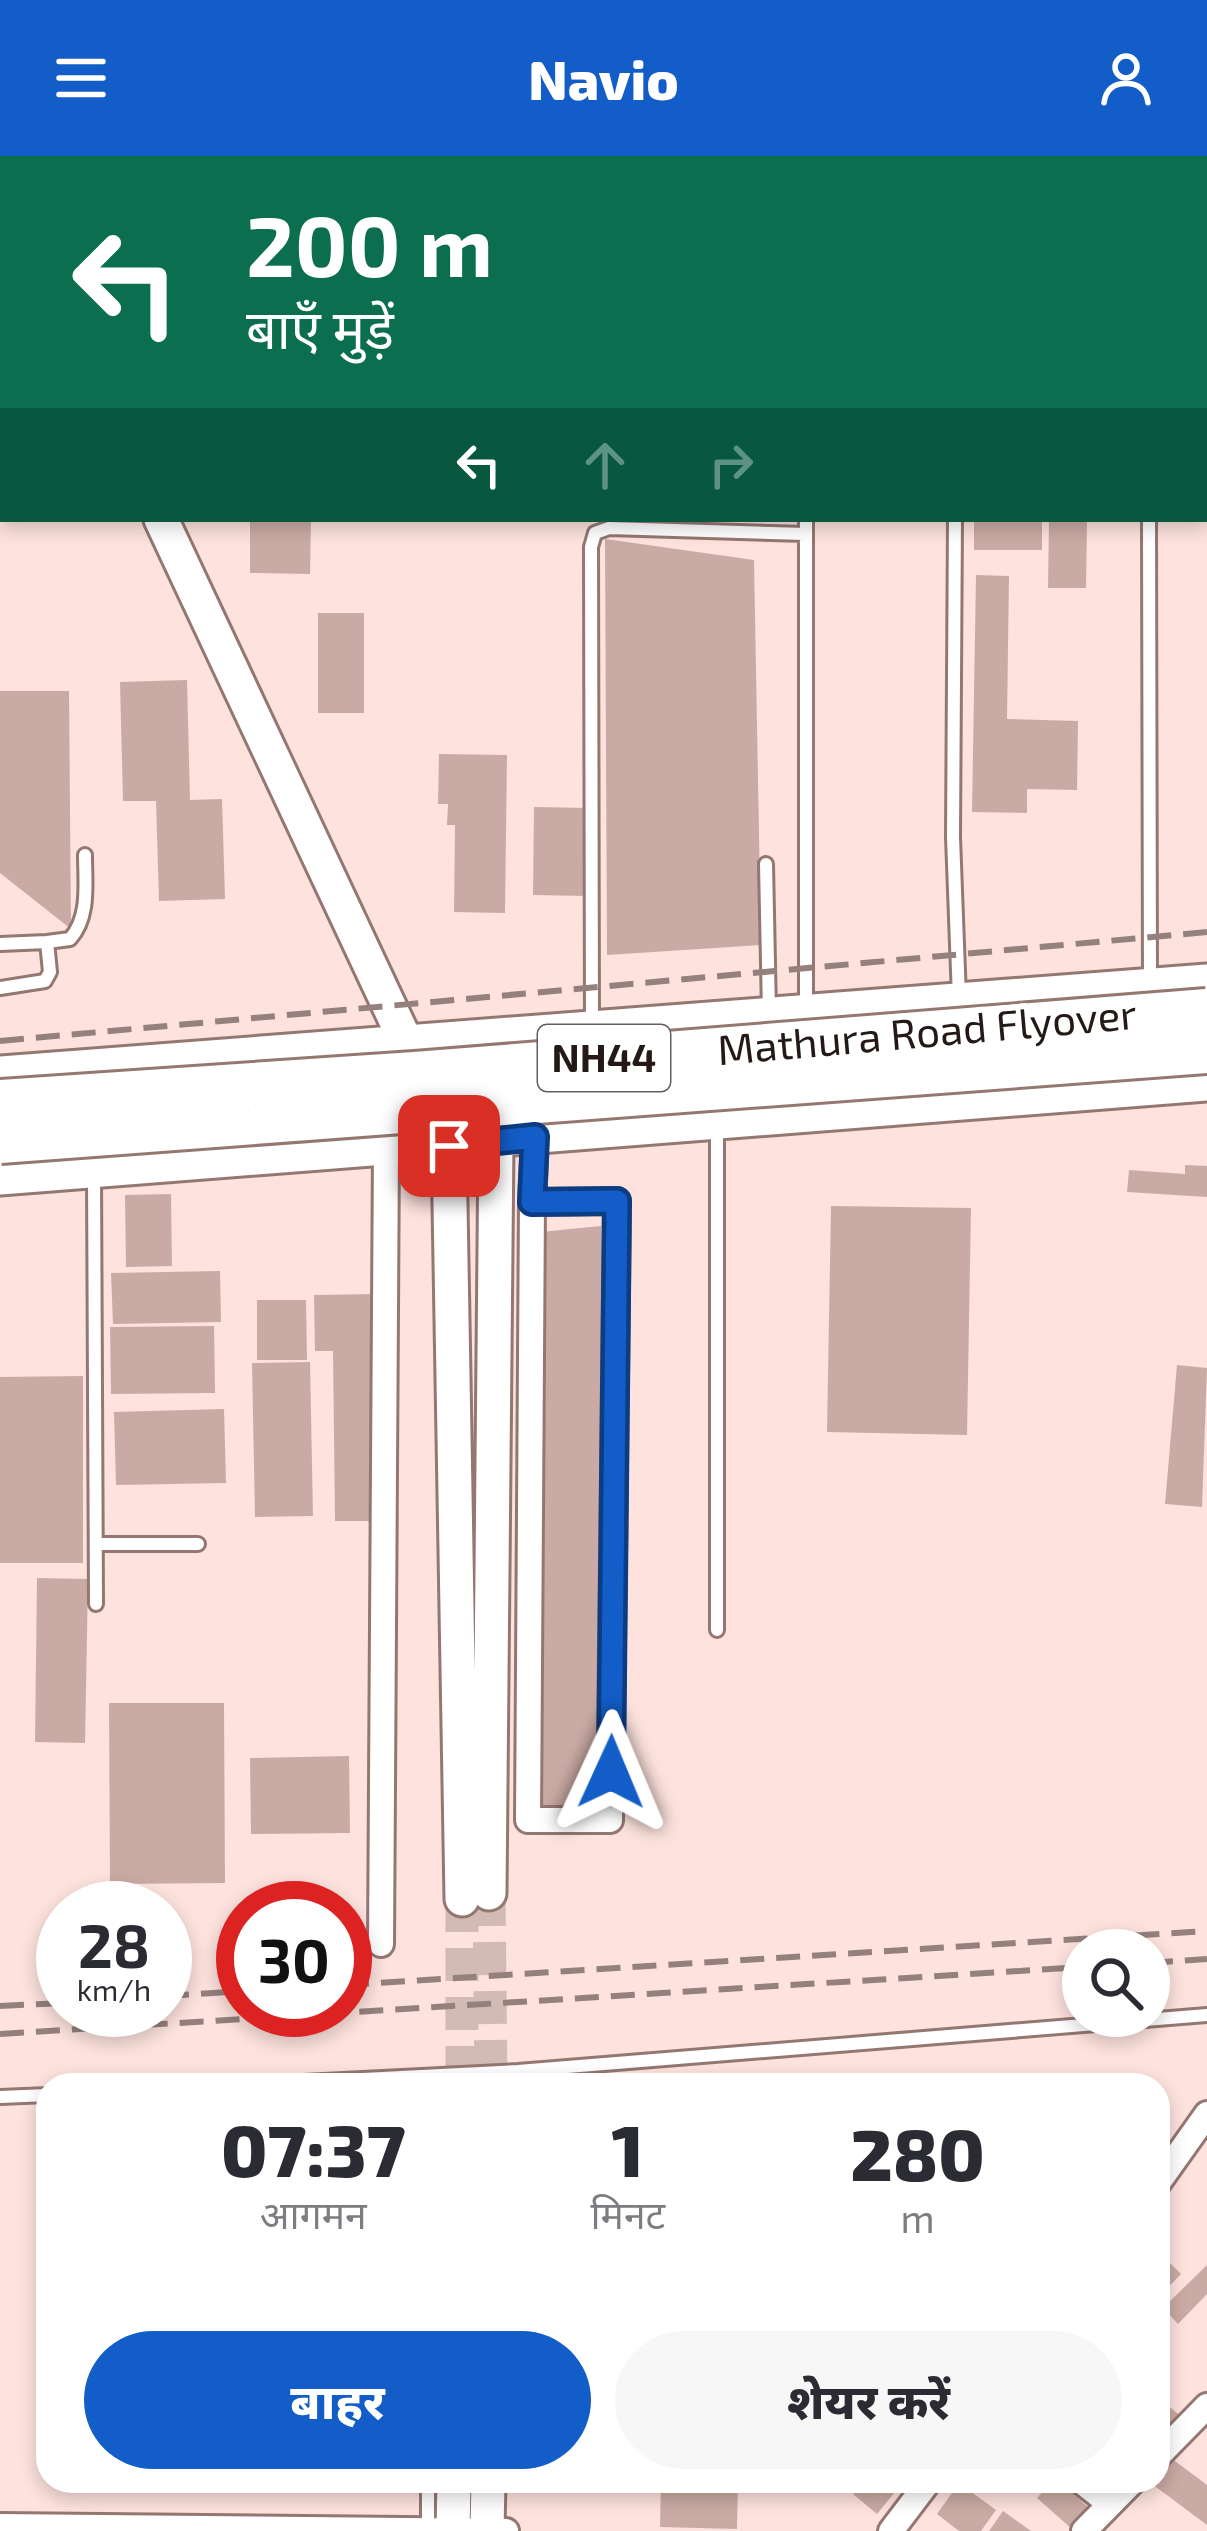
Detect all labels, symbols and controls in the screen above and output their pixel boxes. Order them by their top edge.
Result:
icon: menu [48,45,114,111]
icon: person [1093,45,1159,111]
text: Navio [528,46,679,111]
text: 200 m [246,193,493,294]
icon: left [48,204,204,360]
text: बाएँ मुड़ें [246,295,394,360]
icon: left [446,432,512,498]
icon: ahead [572,432,638,498]
icon: right [698,432,764,498]
street label: Mathura Road Flyover [715,987,1139,1073]
road number: NH44 [538,1025,670,1091]
pin [398,1095,500,1197]
icon: arrive [416,1113,482,1179]
position arrow [548,1709,674,1835]
speed limit sign: 30 [216,1881,372,2037]
text: 28 [78,1908,150,1980]
map controls [1062,1929,1170,2037]
button: search [1062,1929,1170,2037]
text: km/h [77,1971,151,2007]
text: 07:37 [221,2105,405,2191]
text: 1 [612,2105,644,2191]
text: 280 [850,2109,985,2195]
text: आगमन [260,2190,367,2237]
text: मिनट [590,2190,665,2237]
text: m [901,2194,935,2241]
button: बाहर [84,2331,591,2469]
button: शेयर करें [615,2331,1122,2469]

